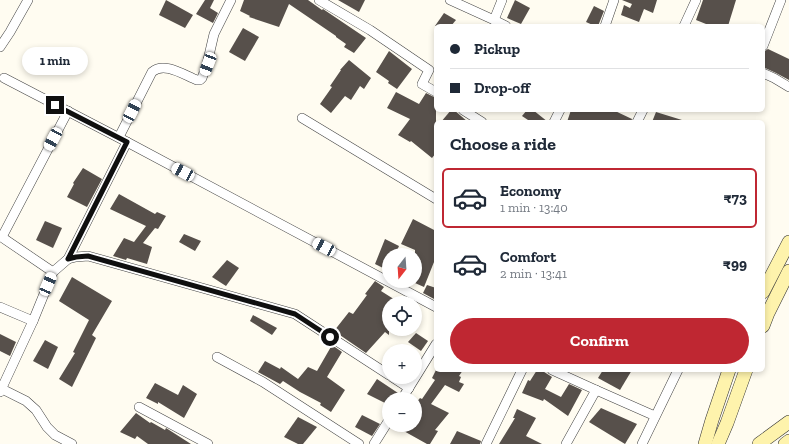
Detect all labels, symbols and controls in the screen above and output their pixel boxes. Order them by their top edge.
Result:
text: Pickup [474,40,520,58]
callout: 1 min [22,47,88,75]
car [198,51,218,77]
text: 1 min [40,53,70,68]
text: Drop-off [474,79,530,97]
route end [46,96,64,114]
car [121,98,143,124]
car [42,126,64,152]
text: Choose a ride [450,133,556,155]
car [170,161,196,183]
icon: car [452,180,488,216]
text: Economy [500,182,561,200]
text: ₹73 [723,189,747,207]
text: 1 min · 13:40 [500,200,568,215]
car [311,236,337,258]
icon: car [452,246,488,282]
north arrow [382,248,422,288]
map controls [382,248,422,432]
text: Comfort [500,248,556,266]
text: ₹99 [723,255,747,273]
text: 2 min · 13:41 [500,266,567,281]
car [38,271,58,297]
button: locate [382,296,422,336]
button: Confirm [450,318,749,364]
route start [321,328,339,346]
button: + [382,344,422,384]
button: − [382,392,422,432]

